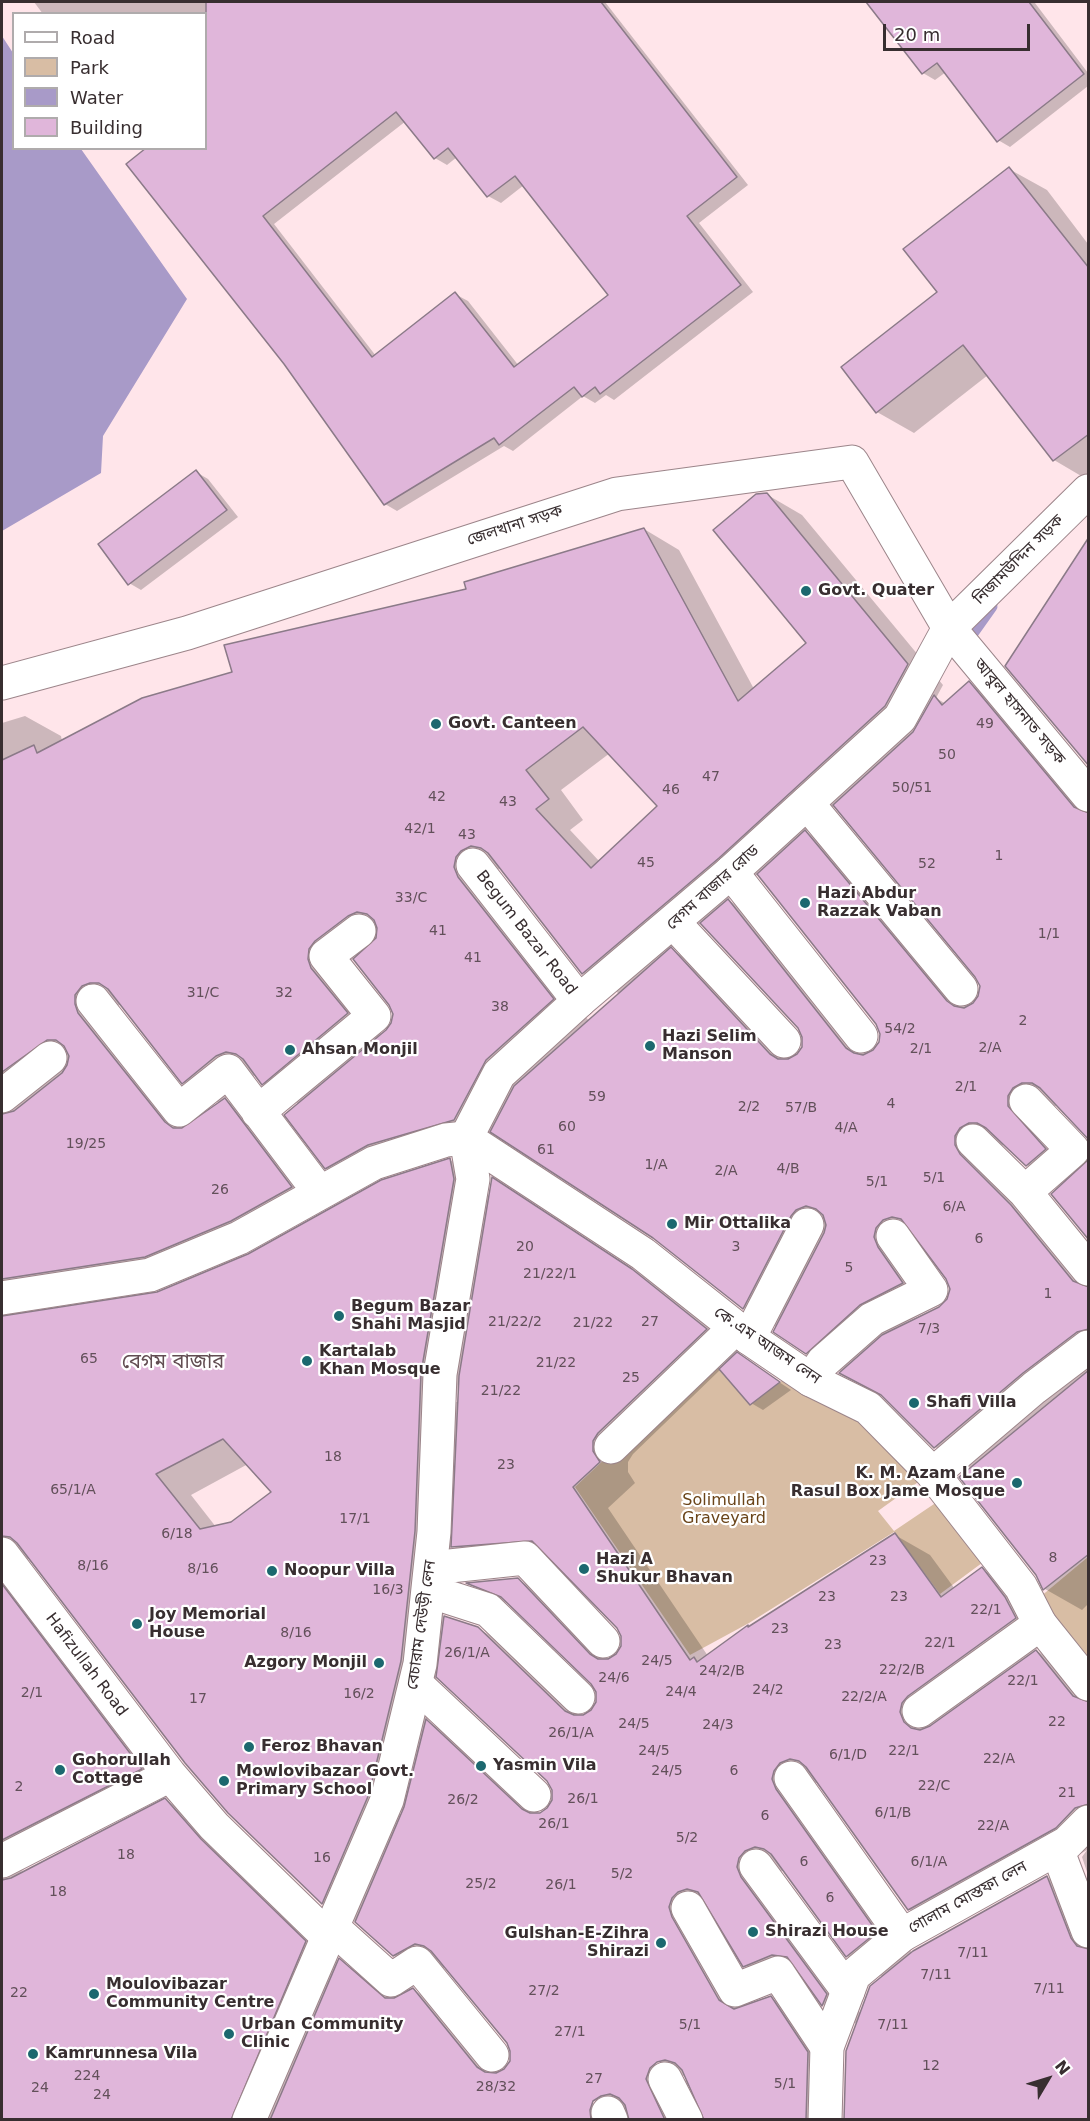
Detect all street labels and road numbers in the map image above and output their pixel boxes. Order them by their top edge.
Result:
street label: জেলখানা সড়ক [465,502,565,550]
street label: নিজামউদ্দিন সড়ক [970,511,1068,609]
street label: আবুল হাসনাত সড়ক [969,655,1069,769]
street label: বেগম বাজার রোড [663,841,763,935]
street label: Begum Bazar Road [471,867,581,999]
street label: কে.এম আজম লেন [710,1303,824,1389]
street label: বেচারাম দেউড়ী লেন [403,1559,441,1691]
street label: Hafizullah Road [41,1609,131,1721]
street label: গোলাম মোস্তফা লেন [905,1857,1031,1939]

